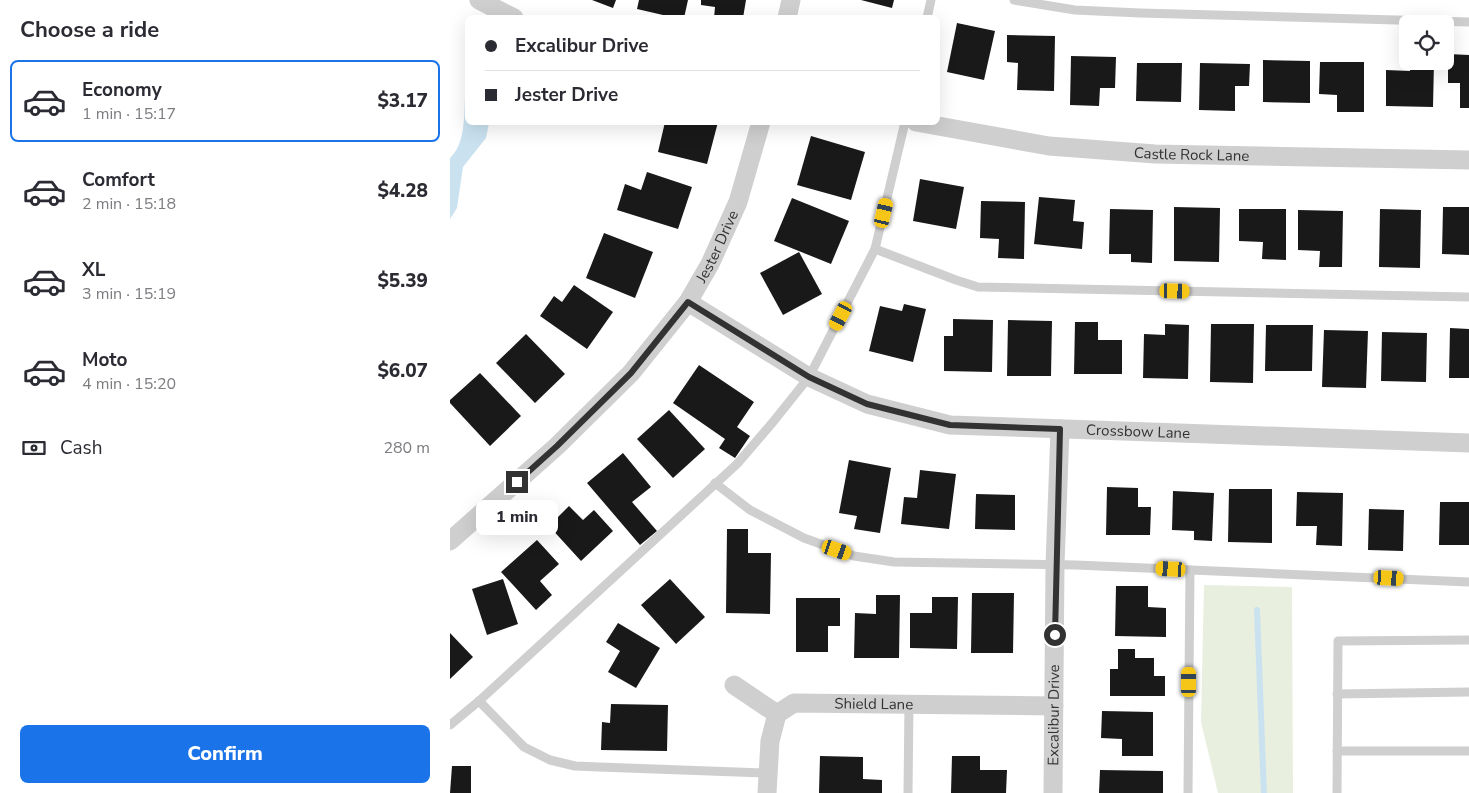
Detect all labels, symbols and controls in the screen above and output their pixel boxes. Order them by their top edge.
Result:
text: Choose a ride [20,15,159,45]
map controls [1399,15,1454,70]
button: locate [1399,15,1454,70]
text: Excalibur Drive [515,33,649,59]
text: Economy [82,77,162,103]
icon: car [22,79,67,124]
text: Jester Drive [515,82,618,108]
text: $3.17 [377,88,428,114]
text: 1 min · 15:17 [82,103,176,125]
street label: Castle Rock Lane [1133,142,1250,166]
text: Comfort [82,167,155,193]
icon: car [22,169,67,214]
text: $4.28 [377,178,428,204]
text: 2 min · 15:18 [82,193,176,215]
car [873,197,894,229]
street label: Jester Drive [691,207,743,287]
text: XL [82,257,105,283]
icon: car [22,259,67,304]
text: $5.39 [377,268,428,294]
text: 3 min · 15:19 [82,283,176,305]
car [1159,283,1190,299]
car [827,299,854,333]
text: Moto [82,347,128,373]
icon: car [22,349,67,394]
text: $6.07 [377,358,428,384]
text: 4 min · 15:20 [82,373,176,395]
street label: Crossbow Lane [1085,420,1190,443]
icon: cash [20,434,48,462]
text: Cash [60,435,102,461]
text: 280 m [383,437,430,459]
route end [506,471,528,493]
callout: 1 min [476,500,558,534]
text: 1 min [496,506,538,528]
car [820,538,853,562]
car [1155,561,1186,577]
car [1373,570,1404,586]
route start [1044,624,1066,646]
street label: Excalibur Drive [1043,664,1064,766]
car [1181,667,1196,697]
street label: Shield Lane [834,693,913,714]
button: Confirm [20,725,430,783]

